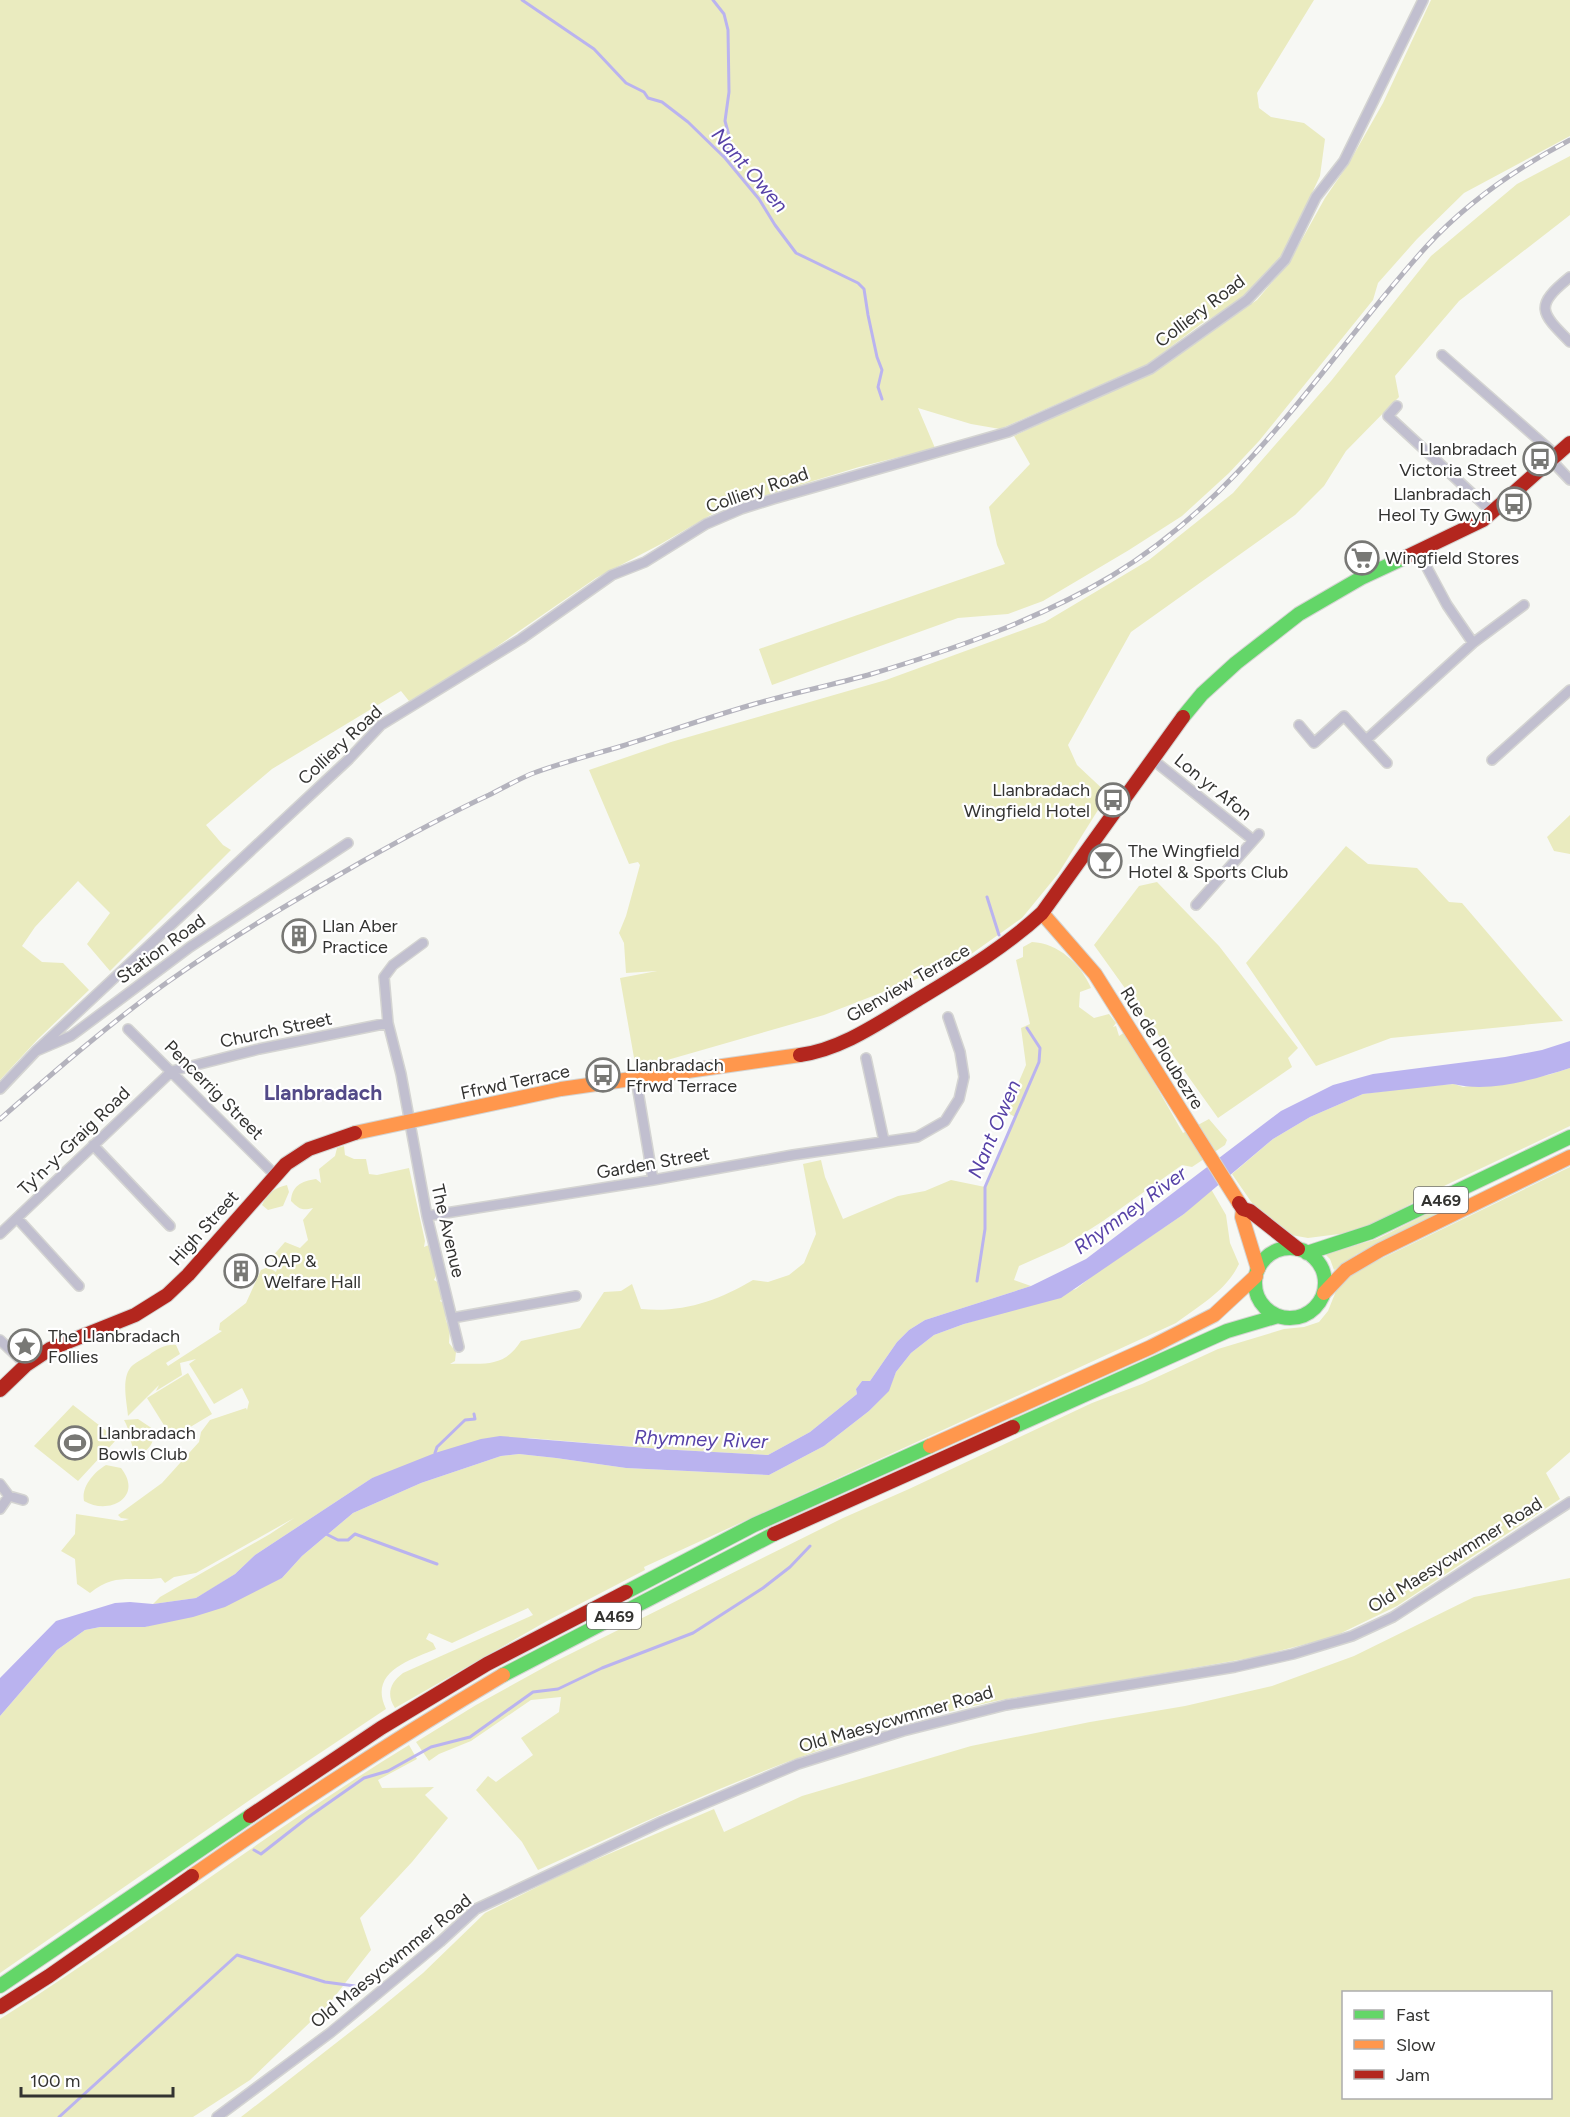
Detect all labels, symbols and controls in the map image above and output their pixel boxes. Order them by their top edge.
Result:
water label: Nant Owen [707,123,793,217]
street label: Colliery Road [1151,270,1249,352]
place label: Llanbradach Victoria Street [1399,438,1517,481]
bus stop icon: Llanbradach Victoria Street [1522,441,1558,477]
street label: Colliery Road [703,462,811,518]
place label: Llanbradach Heol Ty Gwyn [1378,483,1491,526]
bus stop icon: Llanbradach Heol Ty Gwyn [1496,486,1532,522]
supermarket icon: Wingfield Stores [1344,540,1380,576]
place label: Wingfield Stores [1385,547,1519,569]
street label: Colliery Road [293,701,387,789]
street label: Lon yr Afon [1170,749,1256,825]
place label: Llanbradach Wingfield Hotel [964,779,1090,822]
bus stop icon: Llanbradach Wingfield Hotel [1095,782,1131,818]
place label: The Wingfield Hotel & Sports Club [1128,840,1288,883]
bar icon: The Wingfield Hotel & Sports Club [1087,843,1123,879]
street label: Station Road [112,909,210,989]
place label: Llan Aber Practice [322,915,398,958]
building icon: Llan Aber Practice [281,918,317,954]
street label: Glenview Terrace [842,939,974,1027]
street label: Rue de Ploubezre [1115,983,1209,1114]
street label: Church Street [218,1007,334,1053]
street label: Pencerrig Street [160,1036,268,1144]
place label: Llanbradach Ffrwd Terrace [626,1054,737,1097]
bus stop icon: Llanbradach Ffrwd Terrace [585,1057,621,1093]
street label: Ffrwd Terrace [458,1060,572,1104]
water label: Nant Owen [963,1076,1025,1182]
district label: Llanbradach [264,1080,382,1105]
street label: Ty'n-y-Graig Road [14,1082,134,1200]
street label: Garden Street [595,1142,711,1184]
water label: Rhymney River [1069,1160,1192,1259]
street label: The Avenue [427,1182,469,1280]
street label: High Street [165,1186,243,1270]
road number: A469 [1414,1187,1468,1213]
place label: OAP & Welfare Hall [264,1250,361,1293]
building icon: OAP & Welfare Hall [223,1253,259,1289]
place label: The Llanbradach Follies [48,1325,180,1368]
place icon: The Llanbradach Follies [7,1328,43,1364]
place label: Llanbradach Bowls Club [98,1422,196,1465]
sports icon: Llanbradach Bowls Club [57,1425,93,1461]
water label: Rhymney River [634,1425,769,1453]
street label: Old Maesycwmmer Road [1364,1492,1546,1618]
road number: A469 [587,1603,641,1629]
street label: Old Maesycwmmer Road [796,1681,996,1757]
street label: Old Maesycwmmer Road [306,1889,476,2033]
legend [1342,1991,1552,2099]
text: Fast [1396,2004,1430,2026]
text: Slow [1396,2034,1435,2056]
scale bar [21,2060,172,2098]
text: Jam [1396,2064,1430,2086]
text: 100 m [30,2070,80,2092]

